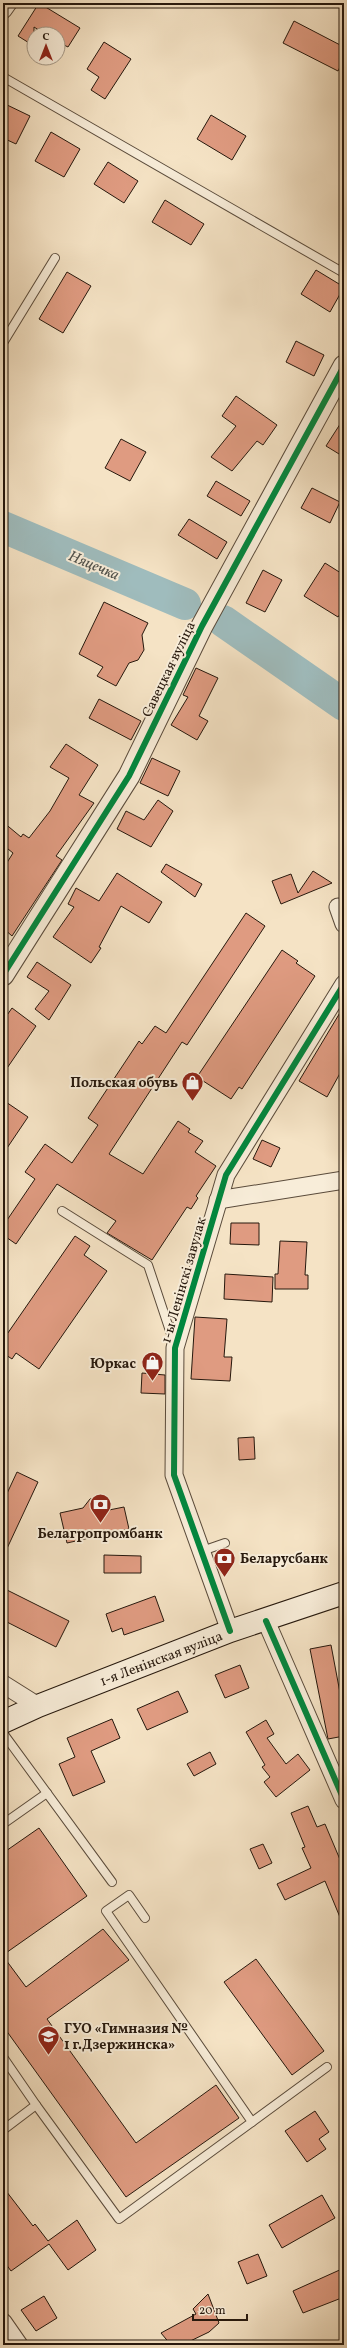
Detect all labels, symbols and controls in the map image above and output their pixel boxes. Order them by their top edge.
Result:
north arrow [26,26,66,66]
text: С [42,30,50,45]
water label: Няцечка [65,546,122,586]
street label: Савецкая вуліца [138,619,201,721]
shop icon: Польская обувь [180,1069,206,1102]
place label: Польская обувь [70,1074,178,1093]
street label: 1-ы Ленінскі завулак [157,1215,212,1346]
shop icon: Юркас [139,1350,165,1383]
place label: Юркас [90,1355,136,1374]
bank icon: Белагропромбанк [87,1492,113,1525]
place label: Белагропромбанк [37,1525,163,1544]
bank icon: Беларусбанк [211,1545,237,1578]
place label: Беларусбанк [240,1550,329,1569]
street label: 1-я Ленінская вуліца [97,1627,226,1692]
place label: ГУО «Гимназия № 1 г.Дзержинска» [64,2020,188,2055]
school or university icon: ГУО «Гимназия № 1 г.Дзержинска» [36,2023,62,2056]
scale bar [193,2296,247,2322]
text: 20 m [199,2303,226,2319]

